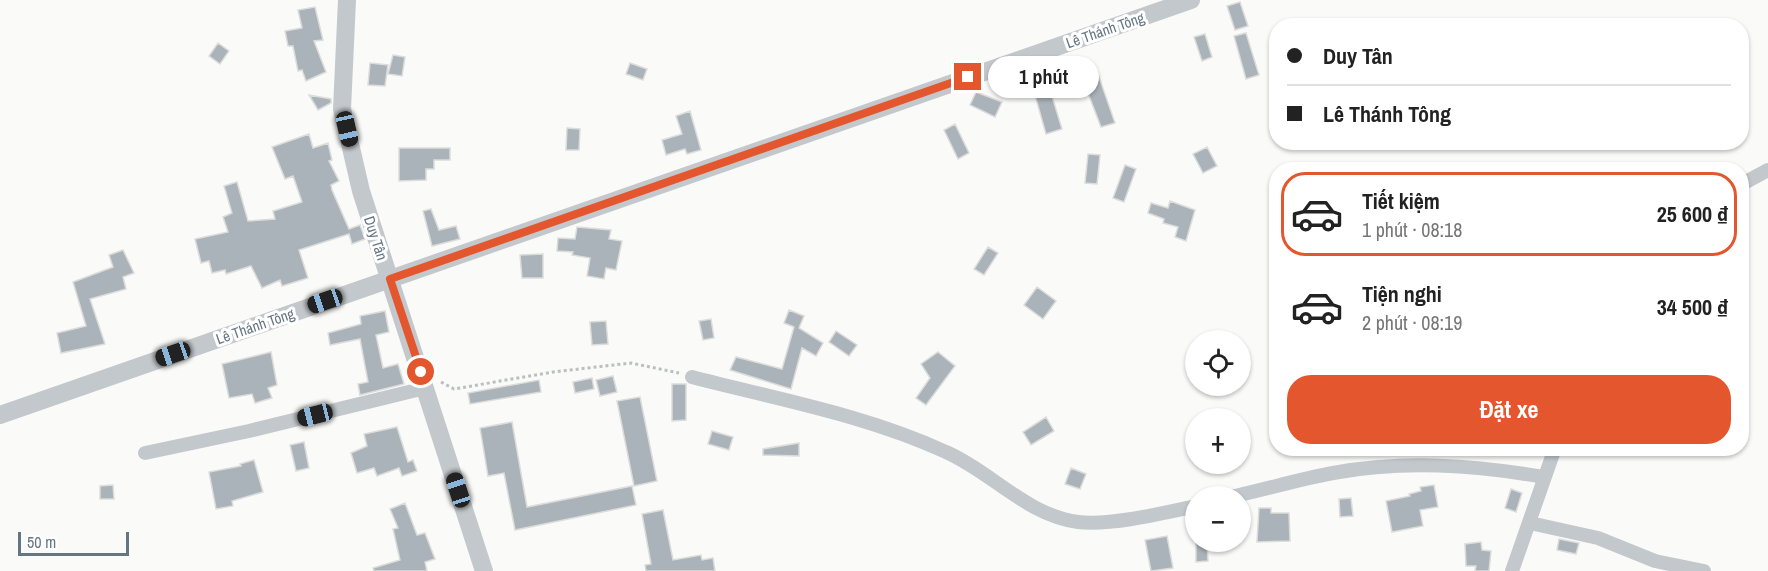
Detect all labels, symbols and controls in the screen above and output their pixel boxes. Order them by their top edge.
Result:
street label: Lê Thánh Tông [1063,7,1147,53]
text: Duy Tân [1323,41,1393,71]
callout: 1 phút [989,56,1100,98]
route end [954,63,981,90]
text: 1 phút [1019,63,1068,90]
text: Lê Thánh Tông [1323,99,1451,129]
car [334,109,360,149]
text: Tiết kiệm [1362,186,1440,216]
icon: car [1290,187,1344,241]
text: 25 600 ₫ [1657,199,1728,229]
street label: Duy Tân [359,213,393,263]
text: 1 phút · 08:18 [1362,216,1462,243]
text: Tiện nghi [1362,279,1442,309]
icon: car [1290,280,1344,334]
car [305,287,345,315]
text: 34 500 ₫ [1657,292,1728,322]
street label: Lê Thánh Tông [213,303,297,349]
text: 2 phút · 08:19 [1362,309,1462,336]
map controls [1185,330,1251,552]
button: locate [1185,330,1251,396]
car [153,340,193,368]
route start [407,358,434,385]
button: Đặt xe [1287,375,1731,444]
car [295,402,335,428]
button: + [1185,408,1251,474]
car [444,470,472,510]
button: − [1185,486,1251,552]
scale bar [18,529,129,556]
text: 50 m [27,531,56,553]

